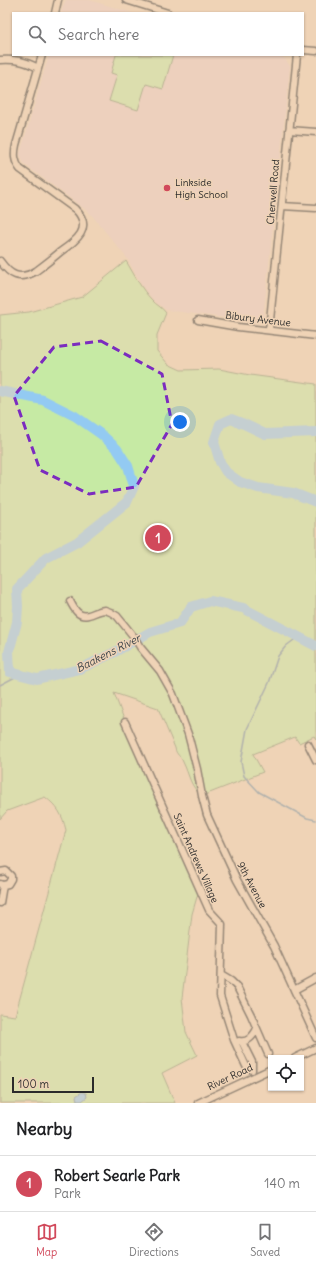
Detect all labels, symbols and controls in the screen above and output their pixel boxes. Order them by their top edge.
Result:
search box [12,12,304,56]
icon: search [26,23,48,45]
text: Search here [58,25,139,44]
street label: Cherwell Road [264,159,282,225]
place label: Linkside High School [175,176,228,201]
marker: Linkside High School [162,183,172,193]
street label: Bibury Avenue [225,309,291,329]
your location [170,412,190,432]
pin: 1 [145,523,171,553]
water label: Baakens River [73,630,144,675]
street label: Saint Andrews Village [170,811,222,905]
street label: 9th Avenue [234,860,270,910]
map controls [268,1055,304,1091]
button: locate [268,1055,304,1091]
street label: River Road [205,1061,255,1093]
scale bar [12,1075,94,1094]
text: 100 m [18,1077,49,1091]
text: Nearby [16,1118,72,1140]
text: Robert Searle Park [54,1166,180,1185]
text: 1 [26,1175,32,1192]
text: 140 m [264,1175,300,1192]
text: Park [54,1185,81,1202]
tab: Map [36,1221,58,1259]
tab: Directions [129,1221,179,1259]
tab: Saved [250,1221,280,1259]

